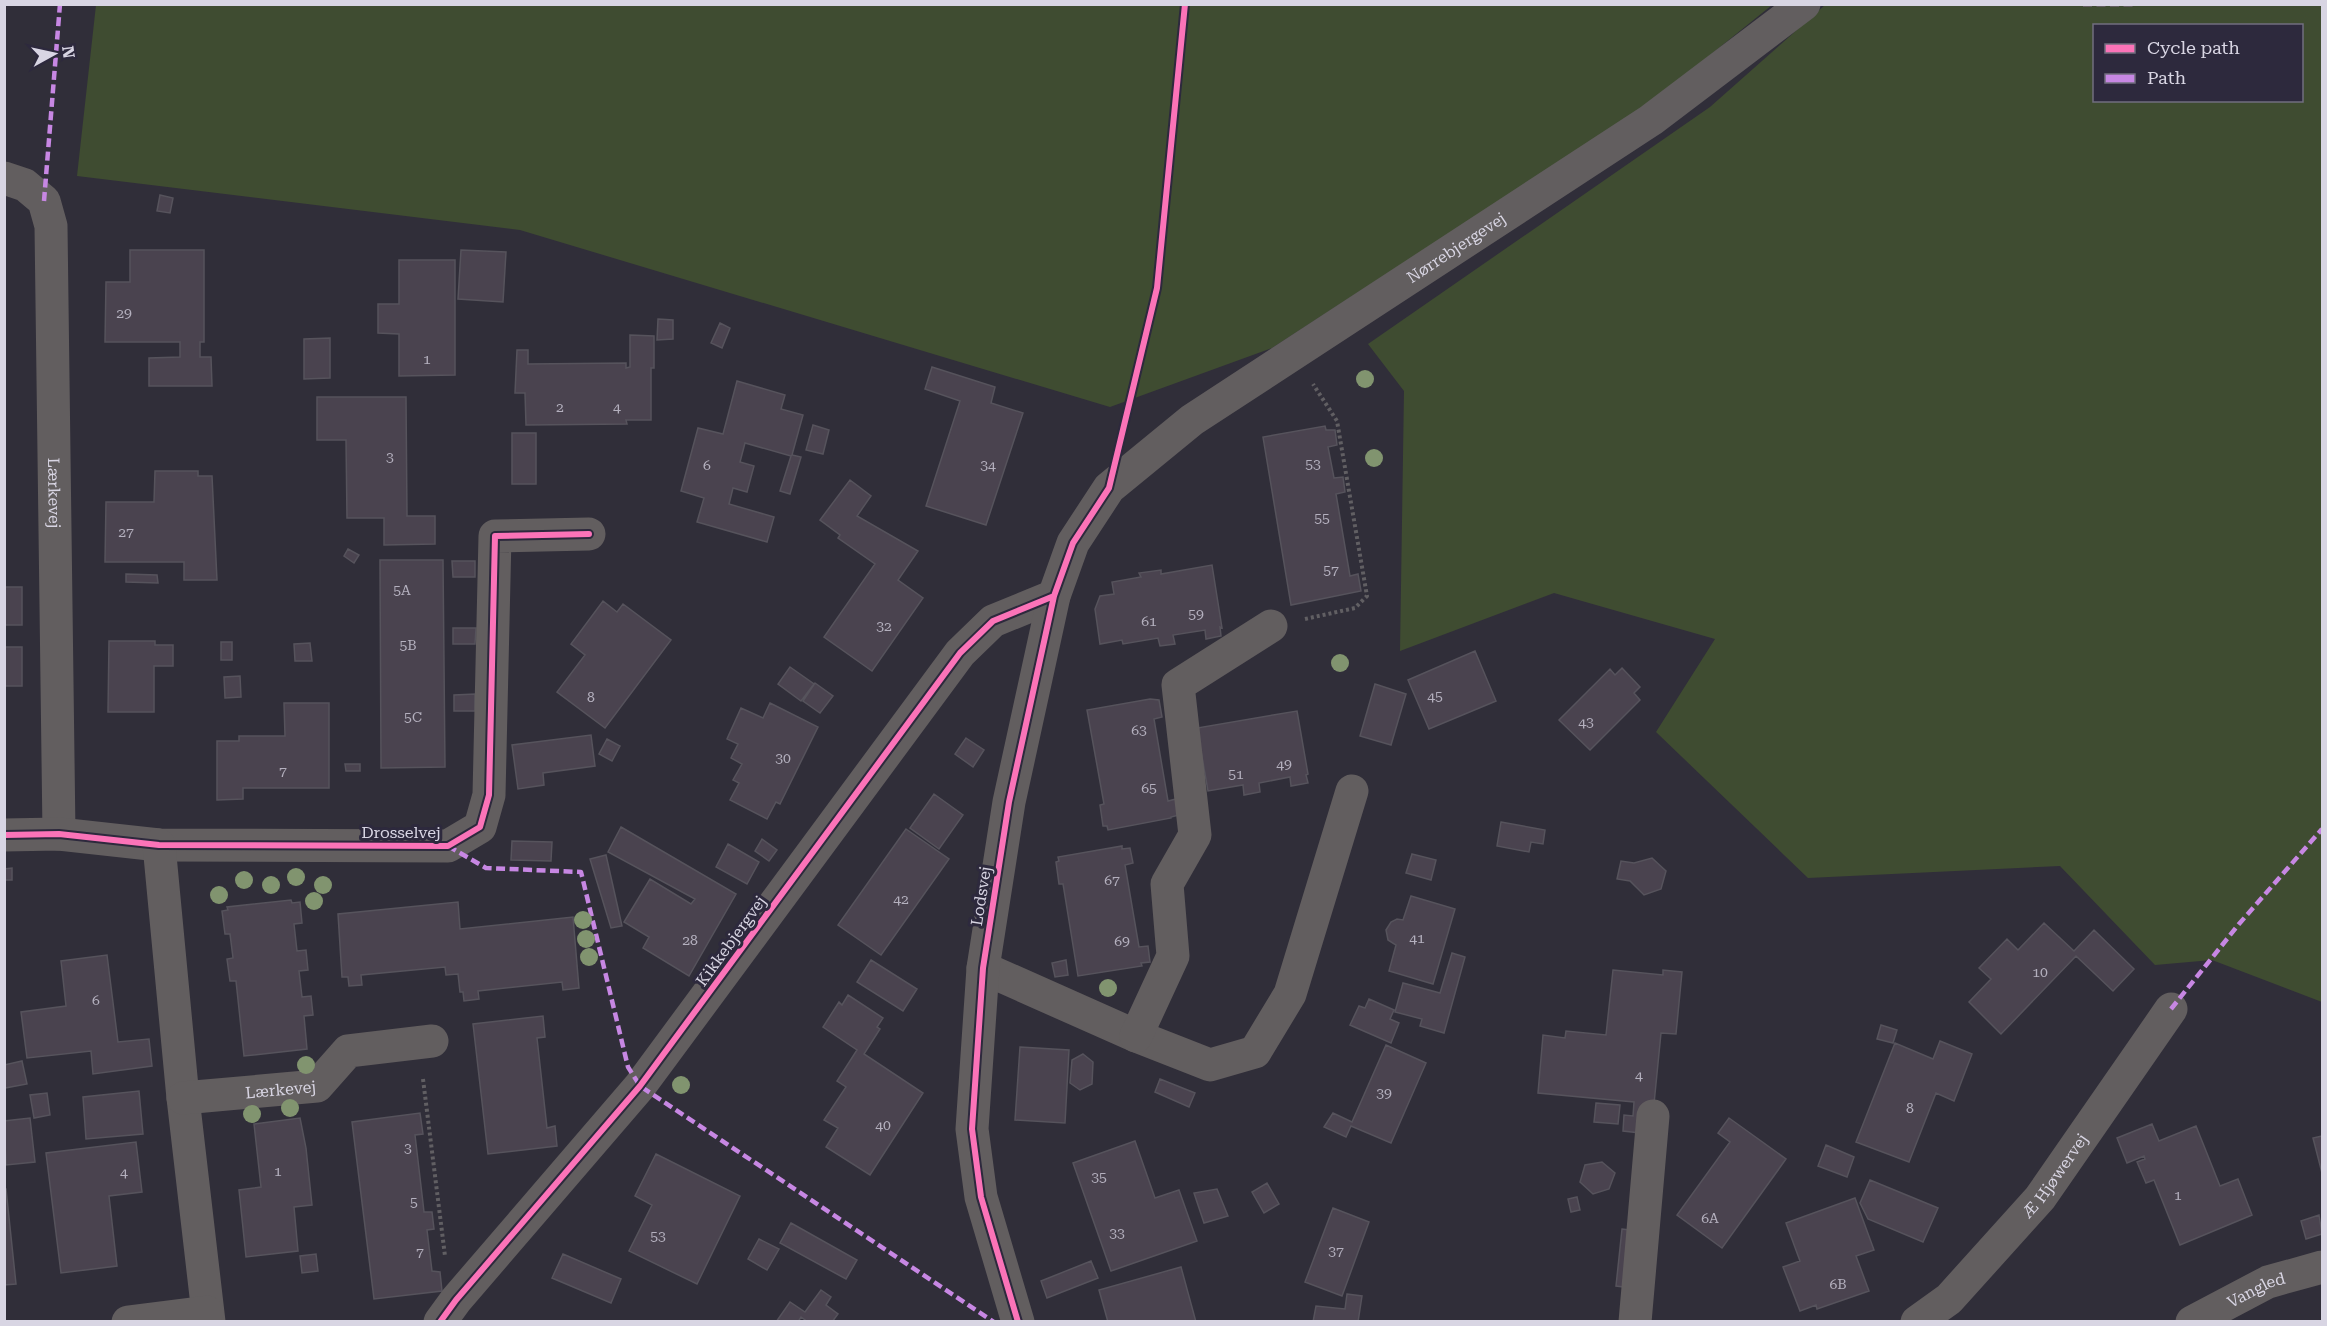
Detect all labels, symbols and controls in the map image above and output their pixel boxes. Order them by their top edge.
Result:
north arrow [24,24,84,84]
legend [2093,24,2303,102]
text: Cycle path [2147,37,2240,58]
text: N [58,45,79,59]
text: Path [2147,67,2186,88]
street label: Nørrebjergevej [1403,208,1509,287]
house number: 29 [116,305,132,321]
house number: 1 [423,351,431,367]
house number: 2 [556,399,564,415]
house number: 4 [613,399,621,415]
house number: 3 [386,449,394,465]
house number: 53 [1305,456,1321,472]
street label: Lærkevej [45,457,64,529]
house number: 6 [703,457,711,473]
house number: 34 [980,457,996,473]
house number: 55 [1314,510,1330,526]
house number: 27 [118,524,134,540]
house number: 57 [1323,562,1339,578]
house number: 5A [393,582,411,598]
house number: 59 [1188,606,1204,622]
house number: 61 [1141,613,1157,629]
house number: 32 [876,618,892,634]
house number: 5B [399,637,417,653]
house number: 45 [1427,688,1443,704]
house number: 8 [587,689,595,705]
house number: 5C [404,709,422,725]
house number: 43 [1578,714,1594,730]
house number: 63 [1131,722,1147,738]
house number: 30 [775,750,791,766]
house number: 49 [1276,756,1292,772]
house number: 7 [279,763,287,779]
house number: 51 [1228,766,1244,782]
house number: 65 [1141,780,1157,796]
street label: Drosselvej [361,823,441,842]
street label: Lodsvej [967,865,995,927]
house number: 67 [1104,872,1120,888]
house number: 42 [893,891,909,907]
street label: Kikkebjergvej [692,892,770,990]
house number: 41 [1409,930,1425,946]
house number: 28 [682,932,698,948]
house number: 69 [1114,933,1130,949]
house number: 10 [2032,964,2048,980]
house number: 6 [92,992,100,1008]
house number: 4 [1635,1067,1643,1083]
street label: Lærkevej [244,1077,317,1102]
house number: 39 [1376,1085,1392,1101]
house number: 8 [1906,1100,1914,1116]
house number: 40 [875,1117,891,1133]
street label: Æ Hjøwervej [2018,1130,2091,1221]
house number: 3 [404,1140,412,1156]
house number: 1 [274,1163,282,1179]
house number: 4 [120,1164,128,1180]
house number: 35 [1091,1169,1107,1185]
house number: 1 [2174,1187,2182,1203]
house number: 5 [410,1194,418,1210]
house number: 6A [1701,1210,1719,1226]
house number: 33 [1109,1225,1125,1241]
house number: 53 [650,1228,666,1244]
house number: 37 [1328,1243,1344,1259]
house number: 7 [416,1244,424,1260]
street label: Vangled [2224,1268,2287,1311]
house number: 6B [1829,1276,1847,1292]

